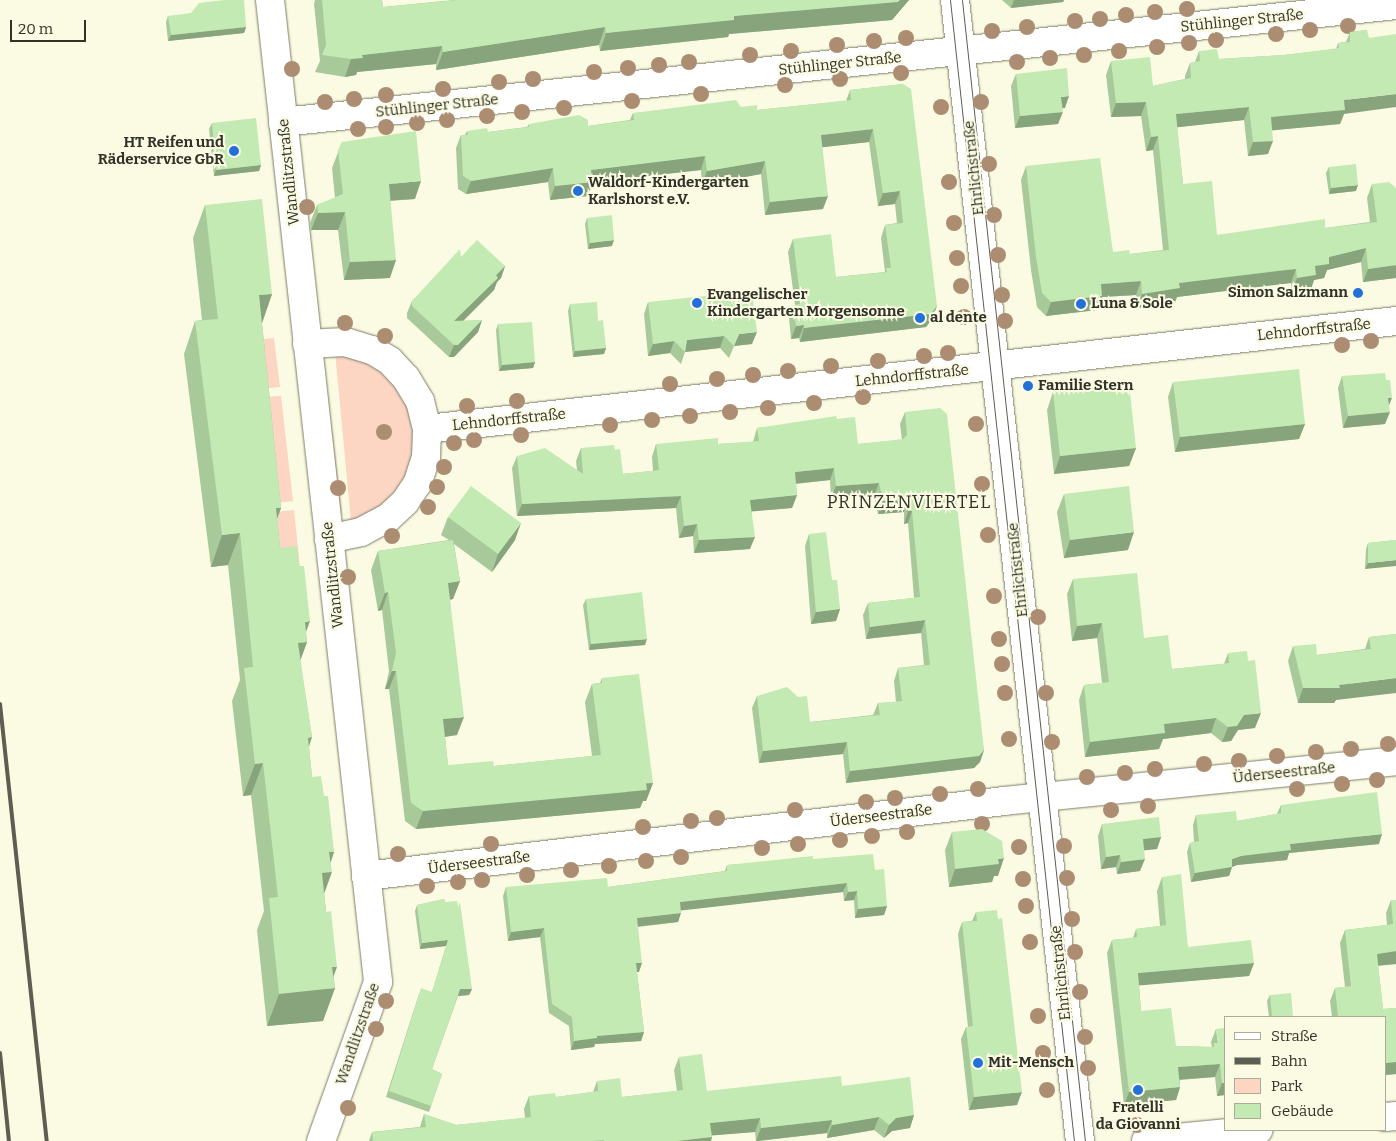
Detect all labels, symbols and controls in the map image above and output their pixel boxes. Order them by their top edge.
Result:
street label: Stühlinger Straße [1180,6,1304,36]
scale bar [12,10,89,42]
text: 20 m [18,20,53,38]
street label: Stühlinger Straße [778,49,902,79]
street label: Stühlinger Straße [375,91,499,121]
street label: Wandlitzstraße [274,118,304,226]
street label: Ehrlichstraße [960,120,988,216]
place label: HT Reifen und Räderservice GbR [98,133,224,168]
marker: HT Reifen und Räderservice GbR [228,145,240,157]
place label: Waldorf-Kindergarten Karlshorst e.V. [588,173,749,208]
marker: Waldorf-Kindergarten Karlshorst e.V. [572,185,584,197]
place label: Simon Salzmann [1228,284,1348,302]
place label: Evangelischer Kindergarten Morgensonne [707,285,905,320]
marker: Simon Salzmann [1352,287,1364,299]
place label: Luna & Sole [1091,295,1173,313]
marker: Evangelischer Kindergarten Morgensonne [691,297,703,309]
marker: Luna & Sole [1075,298,1087,310]
place label: al dente [930,309,987,327]
marker: al dente [914,312,926,324]
street label: Lehndorffstraße [1256,315,1372,345]
street label: Lehndorffstraße [854,361,970,391]
place label: Familie Stern [1038,377,1133,395]
marker: Familie Stern [1022,380,1034,392]
street label: Lehndorffstraße [451,405,567,435]
district label: PRINZENVIERTEL [825,491,993,513]
street label: Wandlitzstraße [318,521,348,629]
street label: Ehrlichstraße [1004,522,1032,618]
street label: Üderseestraße [1232,759,1336,787]
street label: Üderseestraße [829,801,933,831]
street label: Üderseestraße [427,848,531,878]
street label: Ehrlichstraße [1047,925,1075,1021]
street label: Wandlitzstraße [332,981,384,1087]
legend [1224,1016,1386,1131]
text: Straße [1271,1027,1317,1045]
text: Bahn [1271,1052,1307,1070]
place label: Mit-Mensch [988,1054,1074,1072]
marker: Mit-Mensch [972,1057,984,1069]
text: Park [1271,1077,1303,1095]
marker: Fratelli da Giovanni [1132,1084,1144,1096]
place label: Fratelli da Giovanni [1096,1098,1180,1133]
text: Gebäude [1271,1102,1334,1120]

